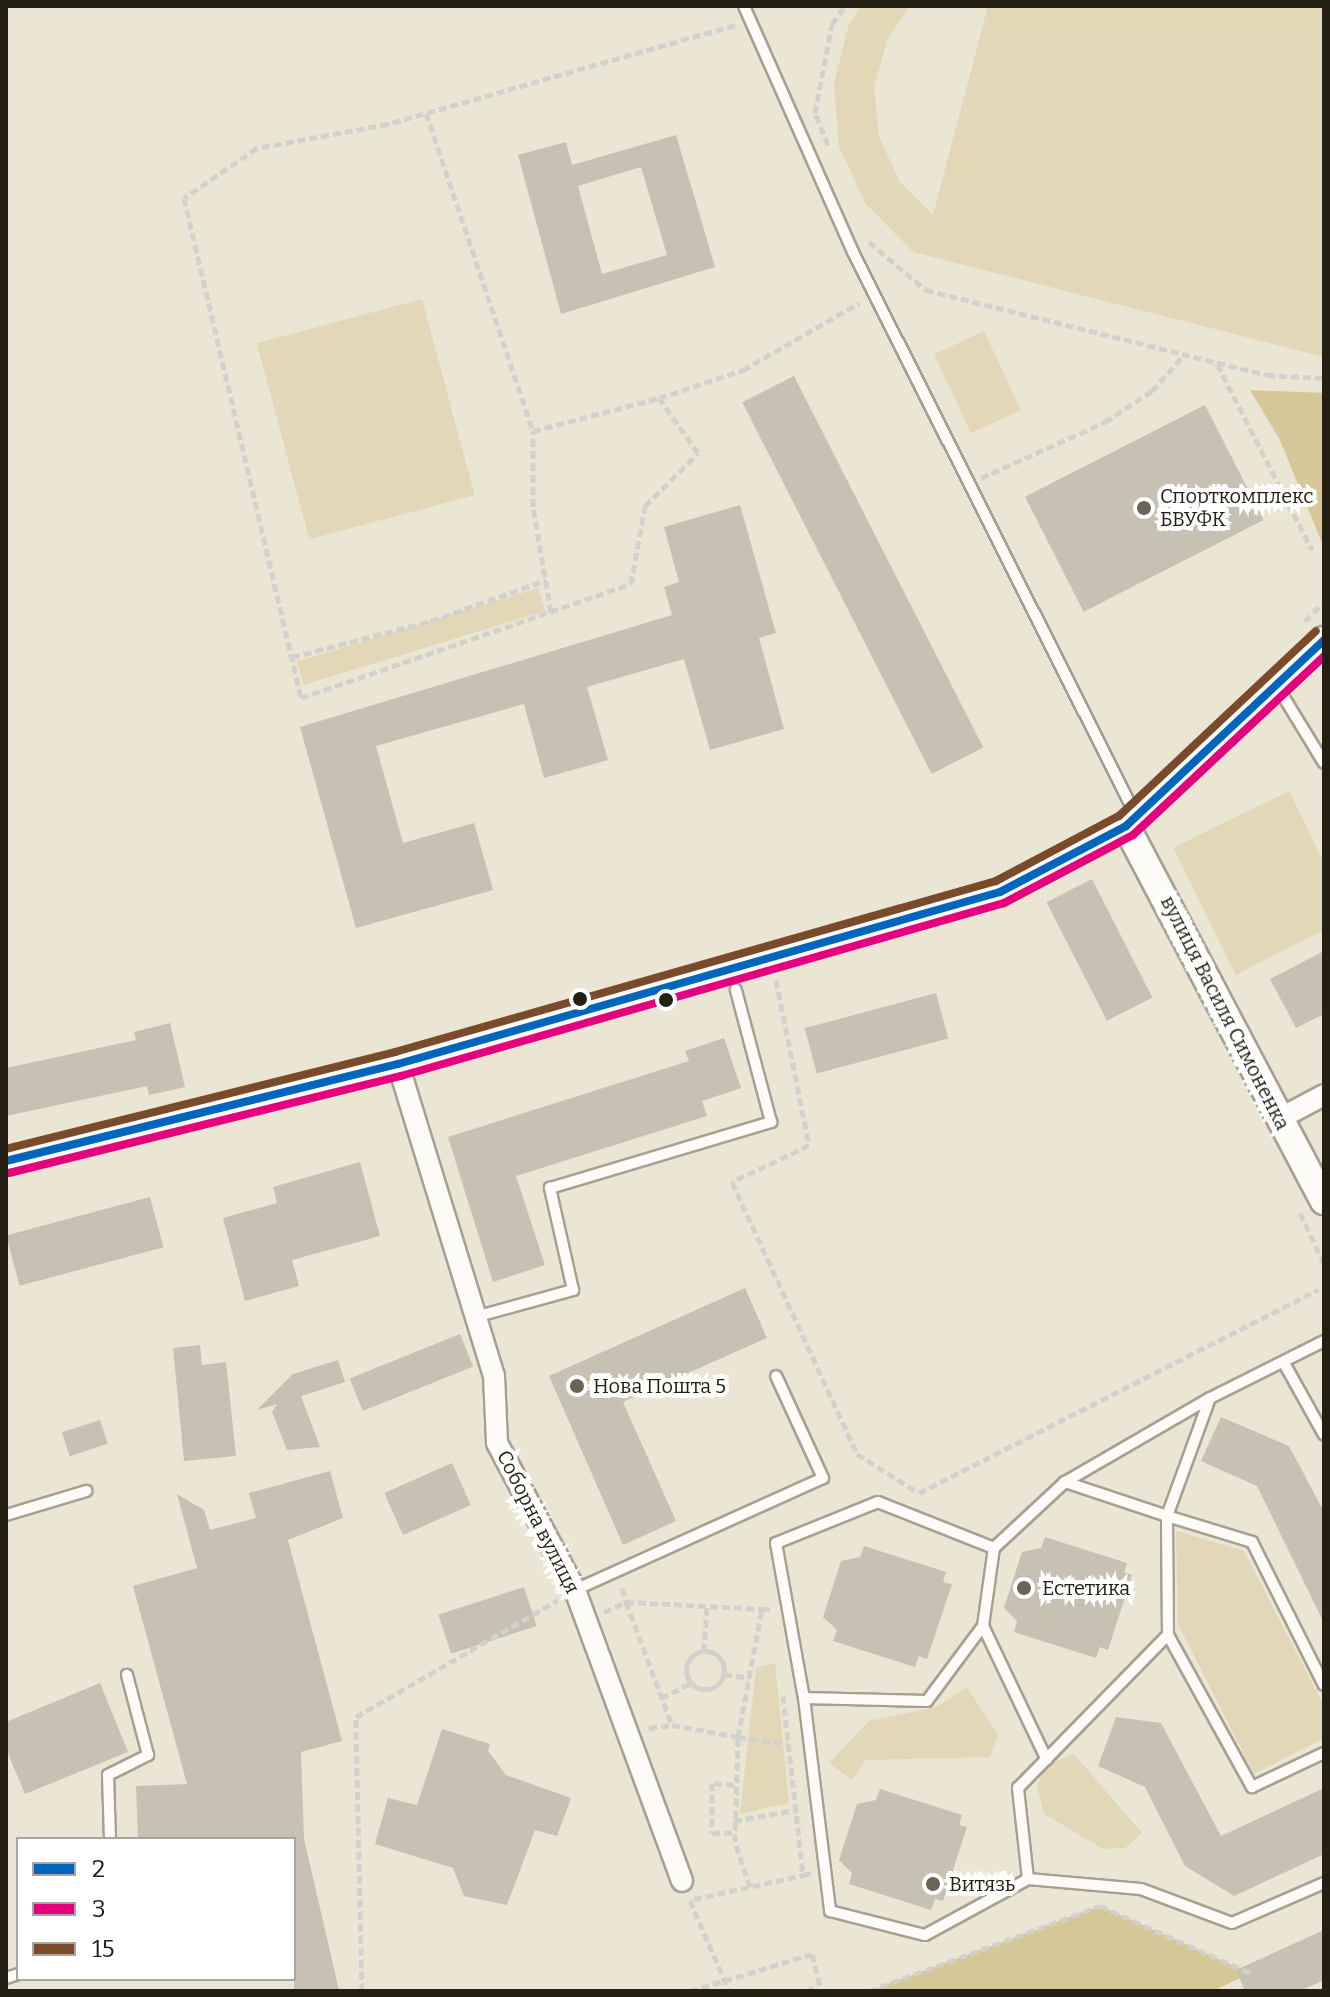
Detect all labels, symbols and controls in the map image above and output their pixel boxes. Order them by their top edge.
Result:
place label: Спорткомплекс БВУФК [1160,484,1313,531]
marker: Спорткомплекс БВУФК [1135,499,1153,517]
street label: вулиця Василя Симоненка [1155,892,1295,1134]
unlabelled marker [572,991,588,1007]
unlabelled marker [658,992,674,1008]
place label: Нова Пошта 5 [593,1374,726,1398]
marker: Нова Пошта 5 [568,1377,586,1395]
street label: Соборна вулиця [492,1446,584,1598]
place label: Естетика [1042,1576,1130,1600]
marker: Естетика [1013,1577,1035,1599]
legend [16,1837,296,1981]
text: 2 [92,1855,105,1883]
place label: Витязь [949,1872,1015,1896]
marker: Витязь [924,1875,942,1893]
text: 3 [92,1895,106,1923]
text: 15 [92,1935,115,1963]

